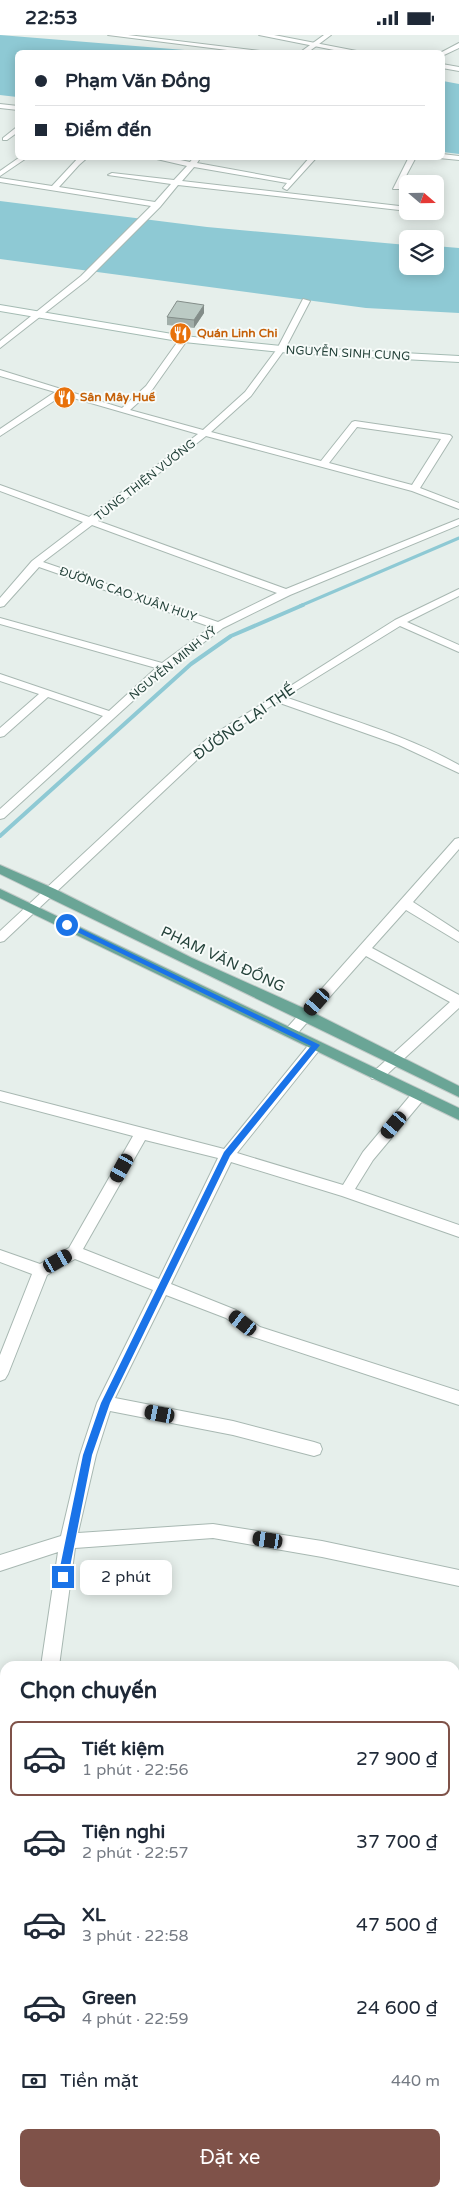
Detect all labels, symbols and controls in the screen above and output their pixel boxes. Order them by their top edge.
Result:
text: 22:53 [25,7,78,29]
text: Phạm Văn Đồng [65,70,211,92]
text: Điểm đến [65,119,151,141]
north arrow [399,175,444,220]
map controls [399,175,444,275]
button: layers [399,230,444,275]
restaurant icon: Quán Linh Chi [169,321,193,345]
place label: Quán Linh Chi [197,326,277,340]
street label: NGUYỄN SINH CUNG [285,343,411,363]
restaurant icon: Sân Mây Huế [52,385,76,409]
place label: Sân Mây Huế [80,390,156,405]
street label: TÙNG THIỆN VƯƠNG [92,436,198,524]
street label: ĐƯỜNG CAO XUÂN HUY [58,564,199,624]
street label: NGUYỄN MINH VỸ [126,623,220,703]
street label: ĐƯỜNG LẠI THẾ [189,679,298,764]
route start [56,914,78,936]
street label: PHẠM VĂN ĐỒNG [158,921,288,996]
car [301,986,332,1018]
car [378,1109,409,1141]
car [108,1151,135,1185]
car [41,1247,74,1275]
car [226,1308,259,1338]
car [143,1404,176,1424]
car [252,1530,283,1550]
callout: 2 phút [80,1559,173,1595]
route end [52,1566,74,1588]
text: 2 phút [101,1567,151,1587]
text: Chọn chuyến [20,1678,157,1704]
icon: car [22,1736,67,1781]
text: Tiết kiệm [82,1738,164,1760]
text: 27 900 ₫ [356,1748,438,1770]
text: 1 phút · 22:56 [82,1760,189,1780]
icon: car [22,1819,67,1864]
text: Tiện nghi [82,1821,165,1843]
text: 37 700 ₫ [356,1831,438,1853]
text: 2 phút · 22:57 [82,1843,189,1863]
icon: car [22,1902,67,1947]
text: XL [82,1904,106,1926]
text: 47 500 ₫ [356,1914,438,1936]
text: 3 phút · 22:58 [82,1926,189,1946]
icon: car [22,1985,67,2030]
text: Green [82,1987,136,2009]
text: 24 600 ₫ [356,1997,438,2019]
text: 4 phút · 22:59 [82,2009,189,2029]
icon: cash [20,2067,48,2095]
text: Tiền mặt [60,2070,139,2092]
text: 440 m [391,2071,440,2091]
button: Đặt xe [20,2129,440,2187]

